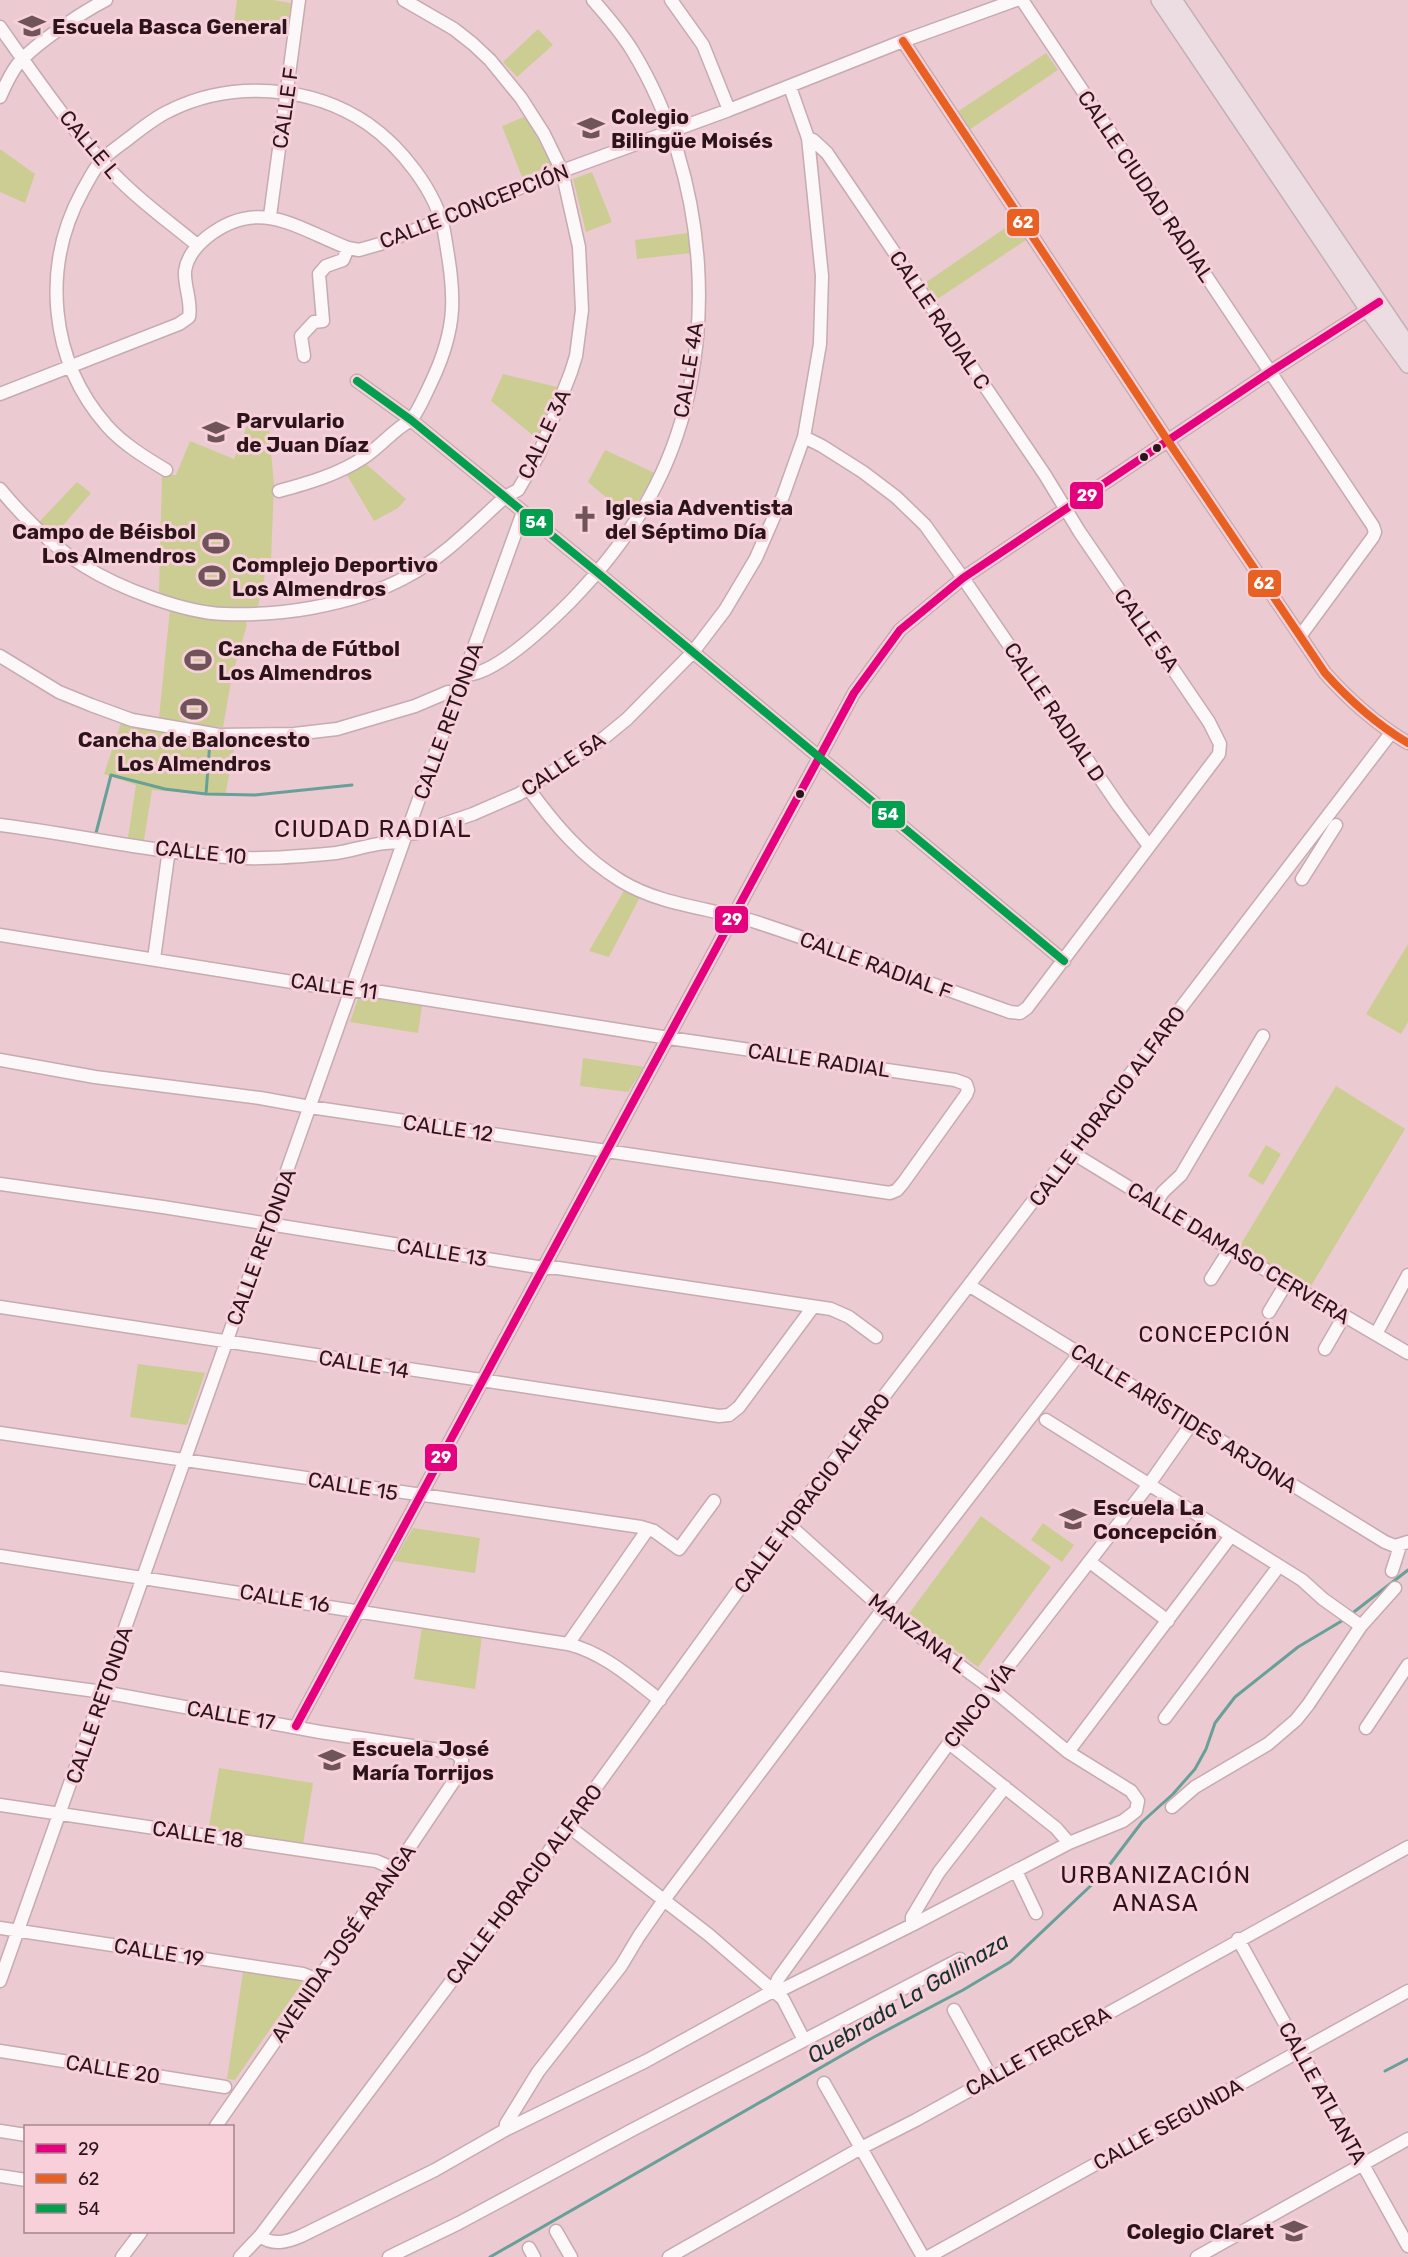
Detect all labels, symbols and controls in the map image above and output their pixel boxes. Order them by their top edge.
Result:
school or university icon: Escuela Basca General [17,11,47,41]
place label: Escuela Basca General [52,14,288,39]
street label: CALLE F [267,66,303,150]
street label: CALLE CIUDAD RADIAL [1073,85,1220,287]
place label: Colegio Bilingüe Moisés [611,104,773,153]
street label: CALLE L [54,105,126,183]
school or university icon: Colegio Bilingüe Moisés [576,113,606,143]
street label: CALLE CONCEPCIÓN [376,158,572,254]
line badge: 62 [1006,208,1040,237]
text: 62 [1013,213,1033,232]
street label: CALLE RADIAL C [884,246,996,394]
street label: CALLE 4A [668,320,708,420]
street label: CALLE 3A [512,385,576,483]
place label: Parvulario de Juan Díaz [236,408,369,457]
school or university icon: Parvulario de Juan Díaz [201,417,231,447]
unlabelled marker [1151,442,1163,454]
unlabelled marker [1138,451,1150,463]
line badge: 29 [1069,481,1104,510]
text: 29 [1077,486,1097,505]
place label: Iglesia Adventista del Séptimo Día [605,495,793,544]
church icon: Iglesia Adventista del Séptimo Día [570,504,600,534]
line badge: 54 [519,508,554,537]
text: 54 [525,513,547,532]
place label: Campo de Béisbol Los Almendros [12,519,196,568]
sports icon: Campo de Béisbol Los Almendros [201,528,231,558]
place label: Complejo Deportivo Los Almendros [232,552,438,601]
sports icon: Complejo Deportivo Los Almendros [197,561,227,591]
line badge: 62 [1247,569,1282,598]
text: 62 [1254,574,1274,593]
street label: CALLE 5A [1109,584,1185,676]
place label: Cancha de Fútbol Los Almendros [218,636,400,685]
street label: CALLE RADIAL D [999,638,1111,786]
street label: CALLE RETONDA [408,639,488,803]
sports icon: Cancha de Fútbol Los Almendros [183,645,213,675]
sports icon: Cancha de Baloncesto Los Almendros [179,694,209,724]
place label: Cancha de Baloncesto Los Almendros [78,727,310,776]
street label: CALLE 5A [516,727,610,801]
unlabelled marker [794,788,806,800]
line badge: 54 [871,800,906,829]
text: 54 [877,805,899,824]
district label: CIUDAD RADIAL [274,815,472,843]
street label: CALLE 10 [154,835,248,869]
line badge: 29 [714,905,749,934]
text: 29 [722,910,742,929]
street label: CALLE RADIAL F [796,926,956,1004]
street label: CALLE 11 [289,968,379,1004]
street label: CALLE HORACIO ALFARO [1024,1001,1190,1211]
street label: CALLE RADIAL [746,1038,892,1082]
street label: CALLE 12 [401,1109,495,1147]
street label: CALLE RETONDA [221,1165,301,1329]
street label: CALLE DAMASO CERVERA [1123,1177,1355,1329]
street label: CALLE 13 [395,1233,489,1271]
district label: CONCEPCIÓN [1139,1321,1291,1348]
street label: CALLE ARÍSTIDES ARJONA [1066,1338,1302,1498]
street label: CALLE 14 [317,1344,411,1384]
street label: CALLE HORACIO ALFARO [729,1388,895,1598]
line badge: 29 [424,1443,458,1472]
text: 29 [431,1448,451,1467]
street label: CALLE 15 [306,1467,400,1505]
place label: Escuela La Concepción [1093,1495,1217,1544]
school or university icon: Escuela La Concepción [1058,1504,1088,1534]
street label: CALLE 16 [238,1579,332,1617]
street label: MANZANA L [864,1588,972,1678]
street label: CALLE RETONDA [60,1623,138,1787]
street label: CINCO VÍA [938,1658,1020,1752]
street label: CALLE 17 [185,1695,277,1735]
place label: Escuela José María Torrijos [352,1736,494,1785]
school or university icon: Escuela José María Torrijos [317,1745,347,1775]
street label: CALLE HORACIO ALFARO [441,1779,607,1989]
street label: CALLE 18 [151,1815,245,1853]
street label: AVENIDA JOSÉ ARANGA [265,1839,421,2047]
district label: URBANIZACIÓN ANASA [1060,1861,1252,1917]
water label: Quebrada La Gallinaza [802,1927,1014,2069]
street label: CALLE 19 [112,1933,206,1971]
street label: CALLE TERCERA [961,2001,1115,2101]
street label: CALLE ATLANTA [1274,2018,1372,2168]
street label: CALLE 20 [64,2049,162,2089]
street label: CALLE SEGUNDA [1089,2073,1247,2175]
legend [24,2125,234,2233]
text: 29 [78,2138,99,2160]
text: 62 [78,2168,99,2190]
text: 54 [78,2198,100,2220]
school or university icon: Colegio Claret [1279,2216,1309,2246]
place label: Colegio Claret [1126,2219,1274,2244]

